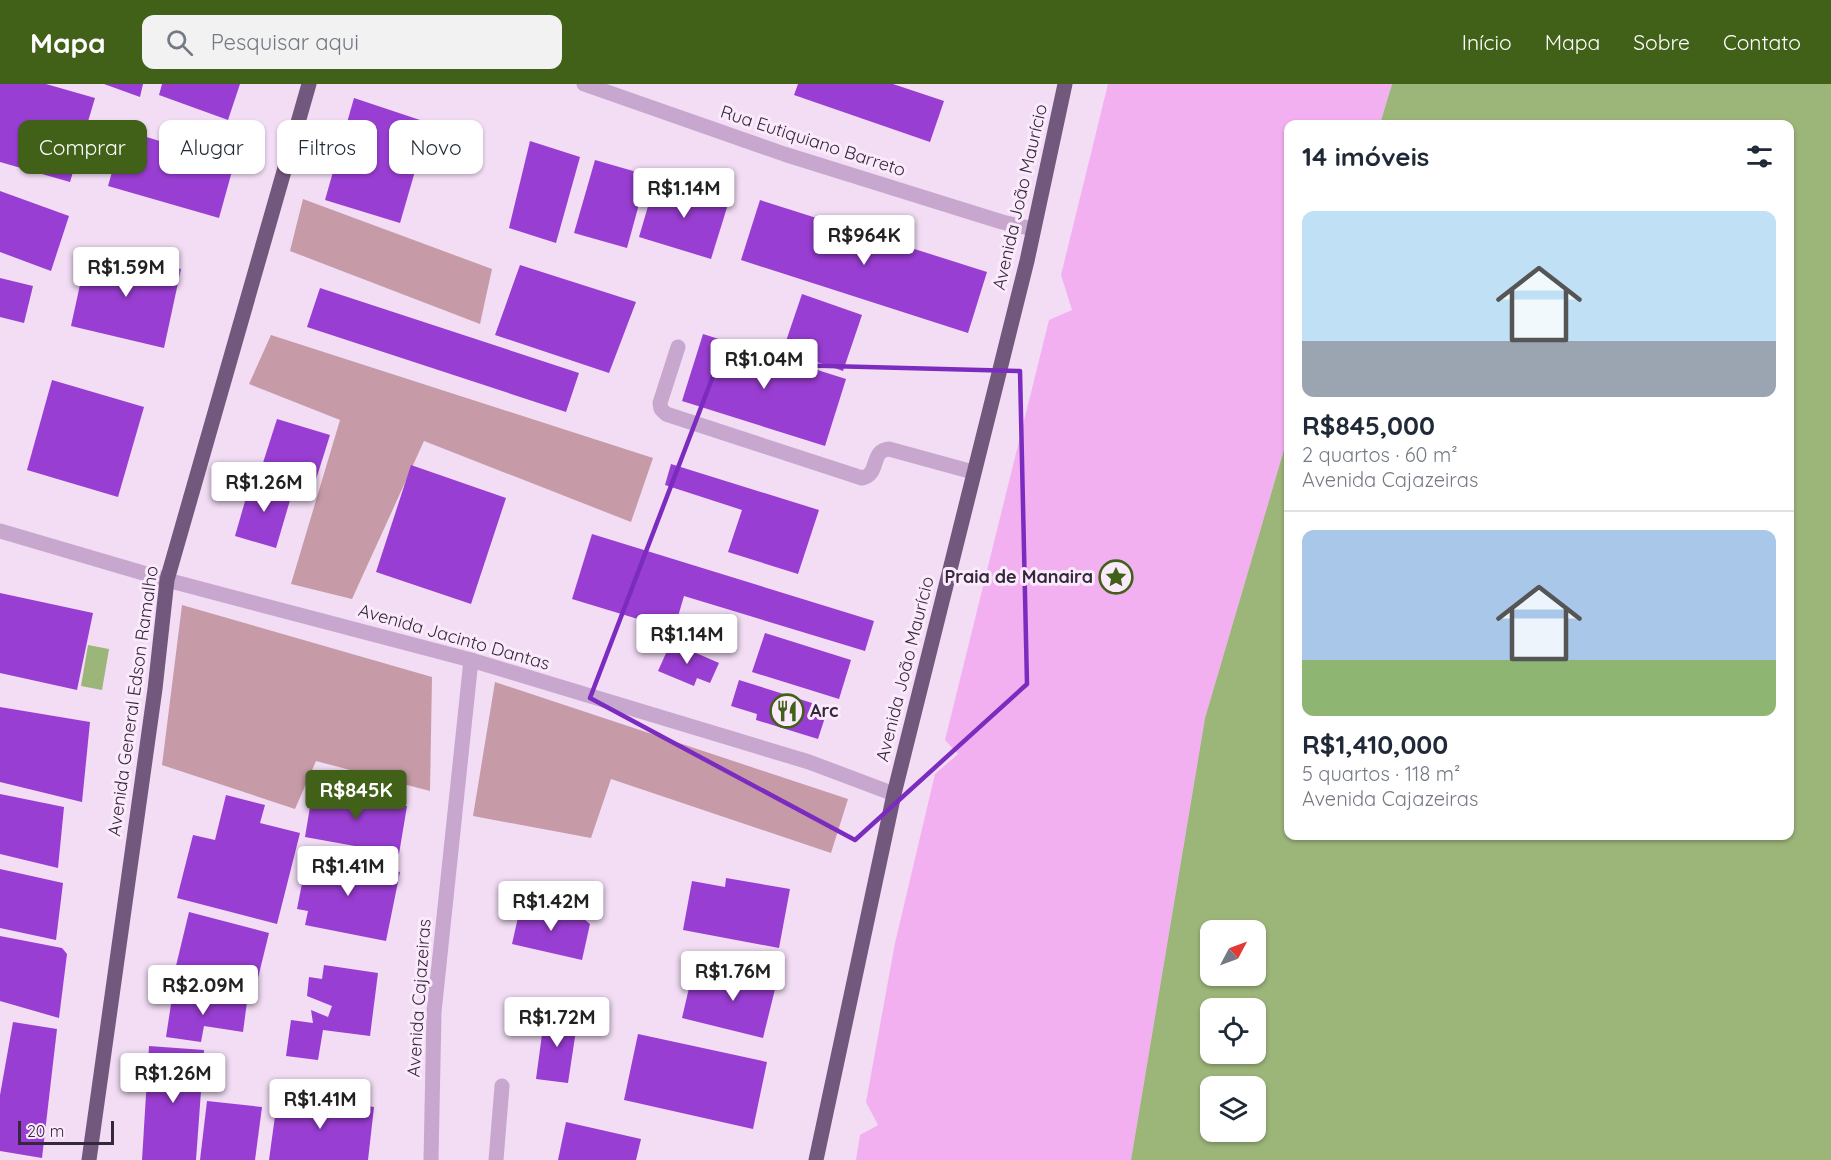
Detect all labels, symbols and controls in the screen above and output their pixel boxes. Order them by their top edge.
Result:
search box [142,15,562,69]
text: Mapa [30,25,106,60]
icon: search [163,26,196,59]
text: Pesquisar aqui [211,28,359,56]
text: Início [1462,29,1512,55]
text: Mapa [1545,29,1600,55]
text: Sobre [1633,29,1690,55]
text: Contato [1723,29,1801,55]
street label: Rua Eutiquiano Barreto [718,100,909,181]
street label: Avenida João Maurício [987,102,1052,292]
chip: Comprar [18,120,147,174]
chip: Alugar [159,120,265,174]
chip: Filtros [277,120,377,174]
chip: Novo [389,120,483,174]
text: 14 imóveis [1302,140,1429,173]
icon: filters [1743,140,1776,173]
pin: R$1.14M [629,168,739,219]
text: R$1.14M [647,175,721,200]
pin: R$964K [815,215,913,266]
text: R$964K [828,222,900,247]
pin: R$1.59M [71,247,181,298]
icon: home [1485,250,1593,358]
text: R$1.59M [87,254,165,279]
pin: R$1.04M [709,339,819,390]
text: R$1.04M [725,346,803,371]
text: R$845,000 [1302,409,1435,442]
text: 2 quartos · 60 m² [1302,442,1458,467]
pin: R$1.26M [209,462,319,513]
text: Avenida Cajazeiras [1302,467,1478,492]
text: R$1.26M [225,469,303,494]
place icon: Praia de Manaira [1098,559,1134,595]
street label: Avenida General Edson Ramalho [102,564,163,838]
place label: Praia de Manaira [944,565,1093,588]
icon: home [1485,569,1593,677]
street label: Avenida João Maurício [870,574,939,764]
street label: Avenida Jacinto Dantas [356,598,552,675]
pin: R$1.14M [632,614,742,665]
text: R$1.14M [650,621,724,646]
restaurant icon: Arc [769,693,805,729]
place label: Arc [810,699,838,722]
text: R$1,410,000 [1302,728,1448,761]
text: 5 quartos · 118 m² [1302,761,1460,786]
pin: R$845K [307,770,405,821]
text: R$845K [319,777,393,802]
text: Avenida Cajazeiras [1302,786,1478,811]
pin: R$1.41M [293,846,403,897]
text: R$1.41M [311,853,385,878]
pin: R$1.42M [496,881,606,932]
text: R$1.42M [512,888,590,913]
street label: Avenida Cajazeiras [401,918,436,1078]
north arrow [1200,920,1266,986]
map controls [1200,920,1266,1142]
pin: R$1.76M [678,951,788,1002]
text: R$1.76M [695,958,771,983]
pin: R$2.09M [148,965,258,1016]
text: R$2.09M [162,972,244,997]
pin: R$1.72M [502,997,612,1048]
button: locate [1200,998,1266,1064]
text: R$1.72M [518,1004,596,1029]
pin: R$1.26M [118,1053,228,1104]
text: R$1.26M [134,1060,212,1085]
button: layers [1200,1076,1266,1142]
pin: R$1.41M [265,1079,375,1130]
text: R$1.41M [283,1086,357,1111]
scale bar [18,1118,114,1146]
text: 20 m [27,1121,64,1141]

